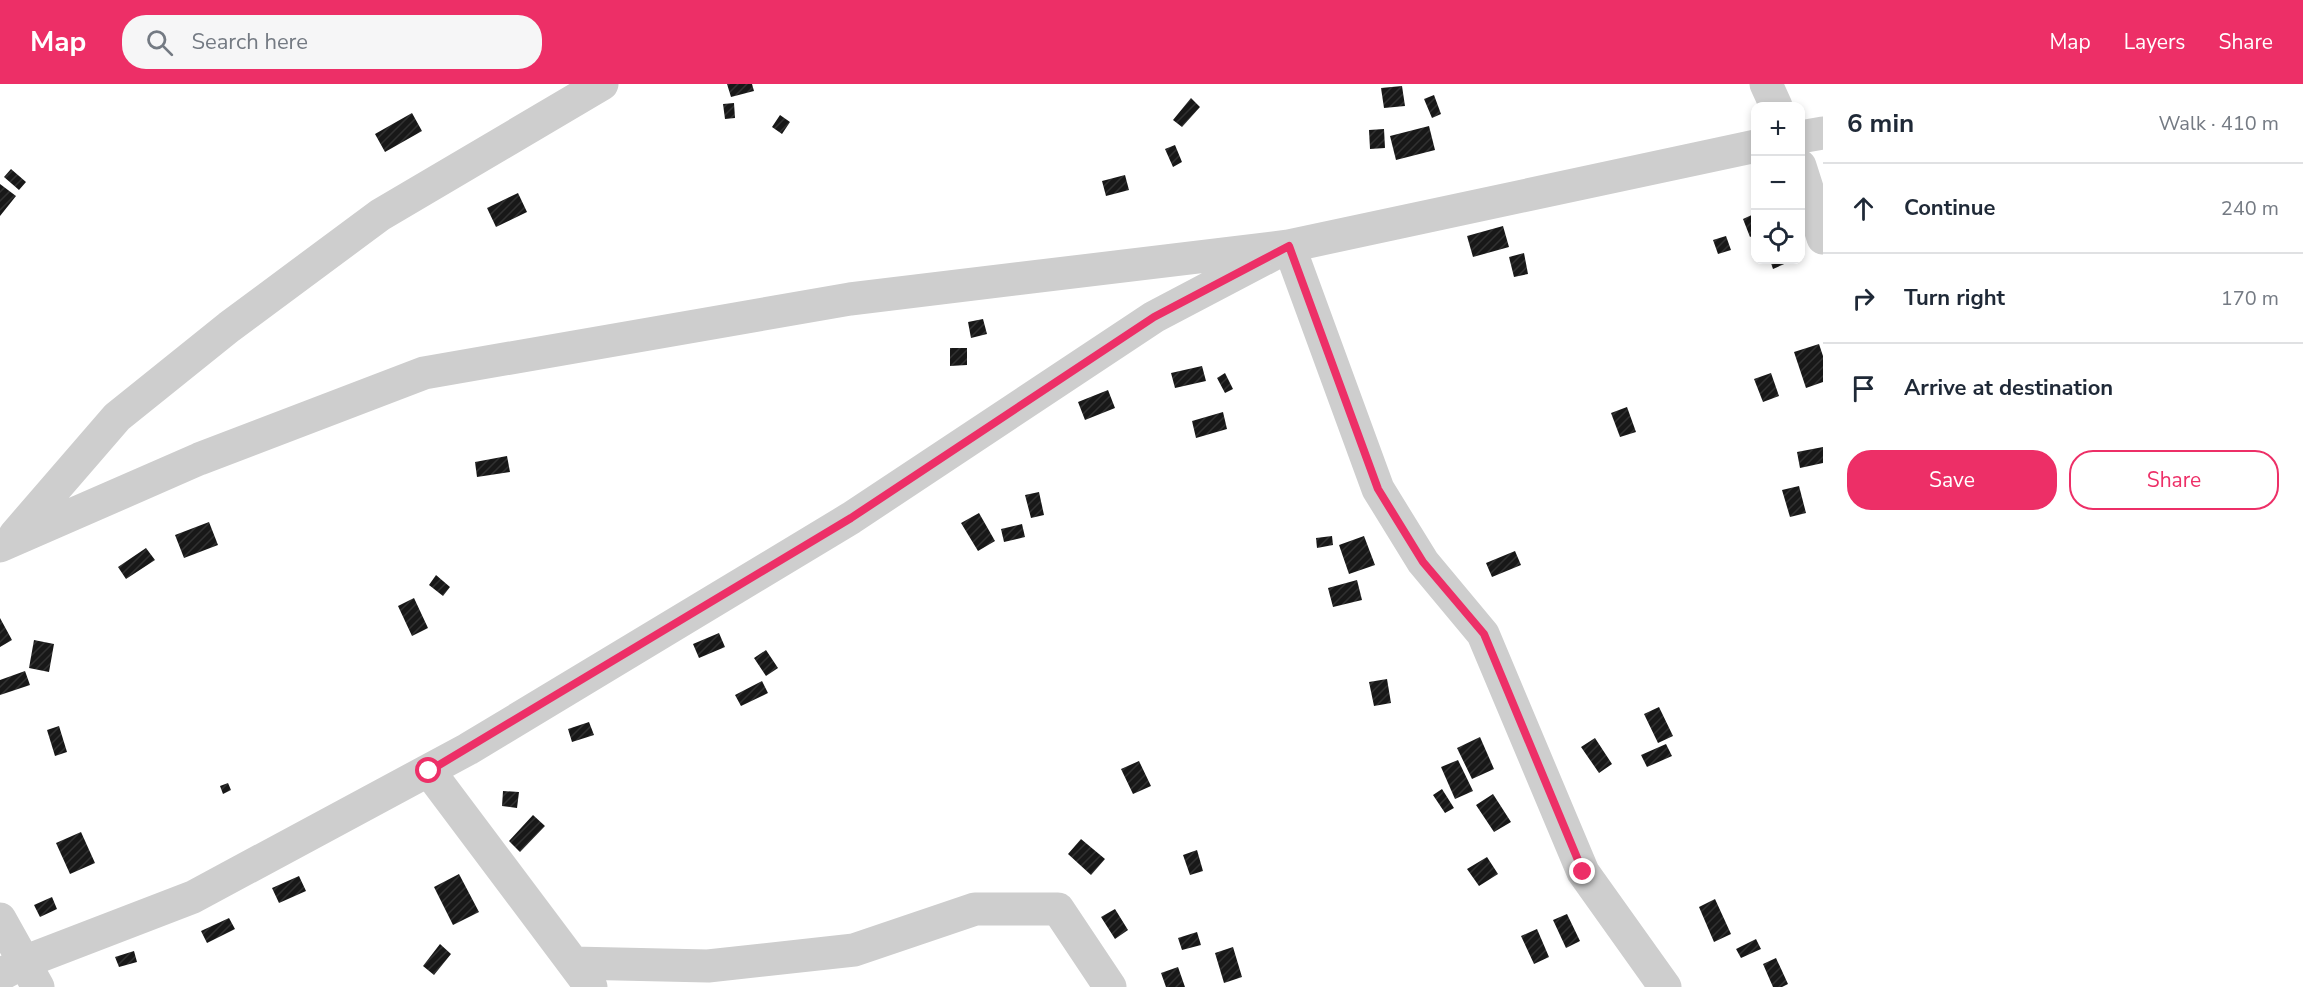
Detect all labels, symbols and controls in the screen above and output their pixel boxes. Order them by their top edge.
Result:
search box [122,15,542,69]
text: Map [30,23,86,61]
icon: search [143,26,176,59]
text: Search here [191,27,308,57]
text: Map [2049,28,2091,56]
text: Layers [2124,28,2185,56]
text: Share [2218,28,2273,56]
map controls [1751,102,1805,264]
button: + [1751,102,1805,156]
text: 6 min [1847,106,1914,141]
text: Walk · 410 m [2159,110,2279,137]
button: − [1751,156,1805,210]
icon: ahead [1847,192,1880,225]
text: Continue [1904,193,1995,223]
text: 240 m [2221,195,2279,222]
button: locate [1751,210,1805,264]
icon: right [1847,282,1880,315]
text: Turn right [1904,283,2005,313]
text: 170 m [2221,285,2279,312]
icon: arrive [1847,372,1880,405]
text: Arrive at destination [1904,373,2113,403]
button: Save [1847,450,2057,510]
button: Share [2069,450,2279,510]
route start [415,757,441,783]
route end [1569,858,1595,884]

